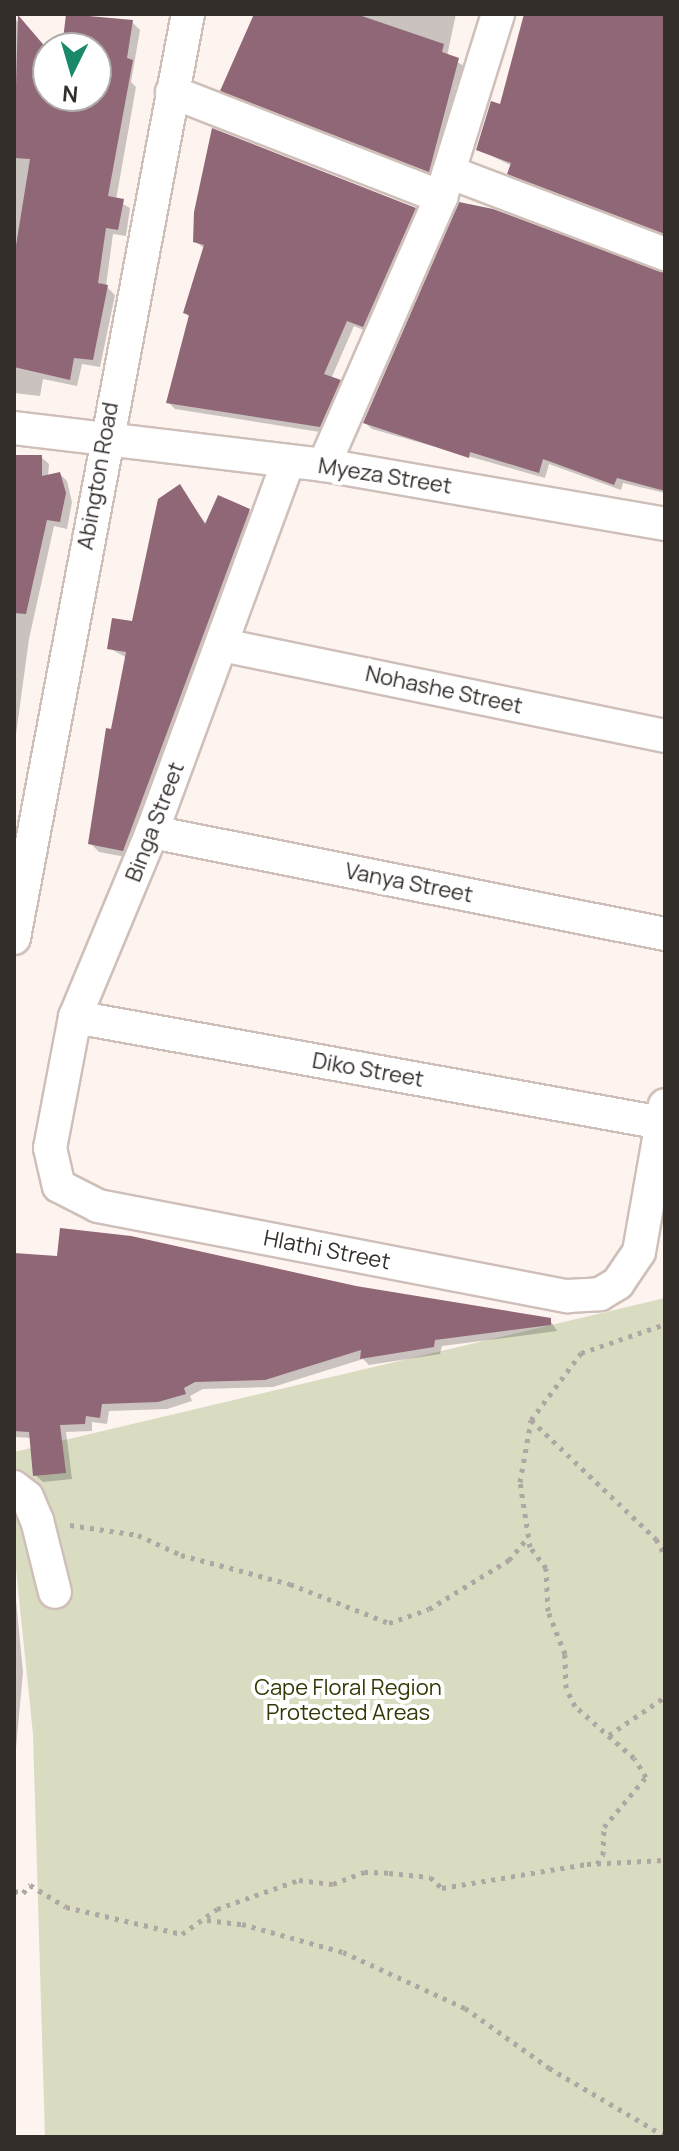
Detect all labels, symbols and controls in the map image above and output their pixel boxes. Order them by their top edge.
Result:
north arrow [32,32,112,112]
text: N [61,78,79,110]
street label: Abington Road [72,400,124,552]
street label: Myeza Street [316,452,454,500]
street label: Nohashe Street [363,660,525,720]
street label: Binga Street [120,758,190,886]
street label: Vanya Street [343,858,475,908]
street label: Diko Street [310,1047,426,1093]
street label: Hlathi Street [261,1225,393,1275]
park label: Cape Floral Region Protected Areas [254,1674,442,1726]

